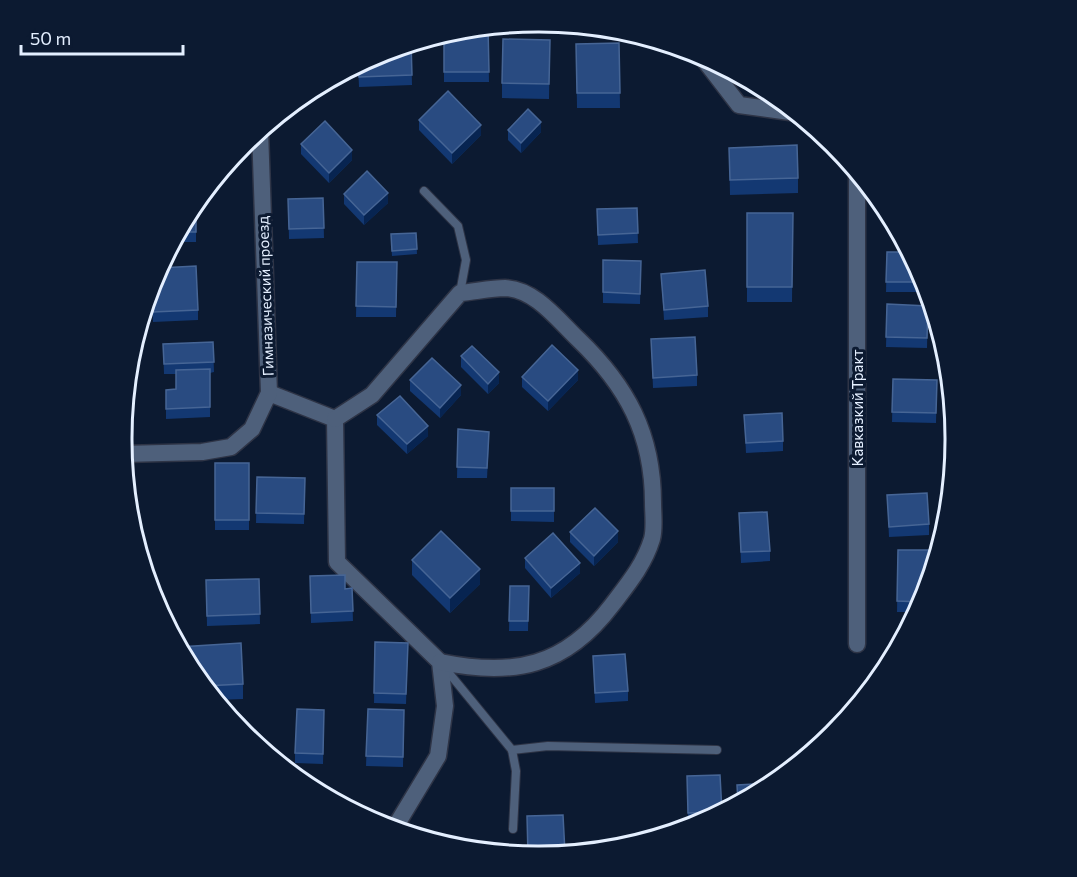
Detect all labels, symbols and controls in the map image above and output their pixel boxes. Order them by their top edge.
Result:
scale bar [21,18,183,56]
text: 50 m [30,27,71,49]
street label: Гимназический проезд [253,215,277,376]
street label: Кавказкий Тракт [848,350,866,466]

